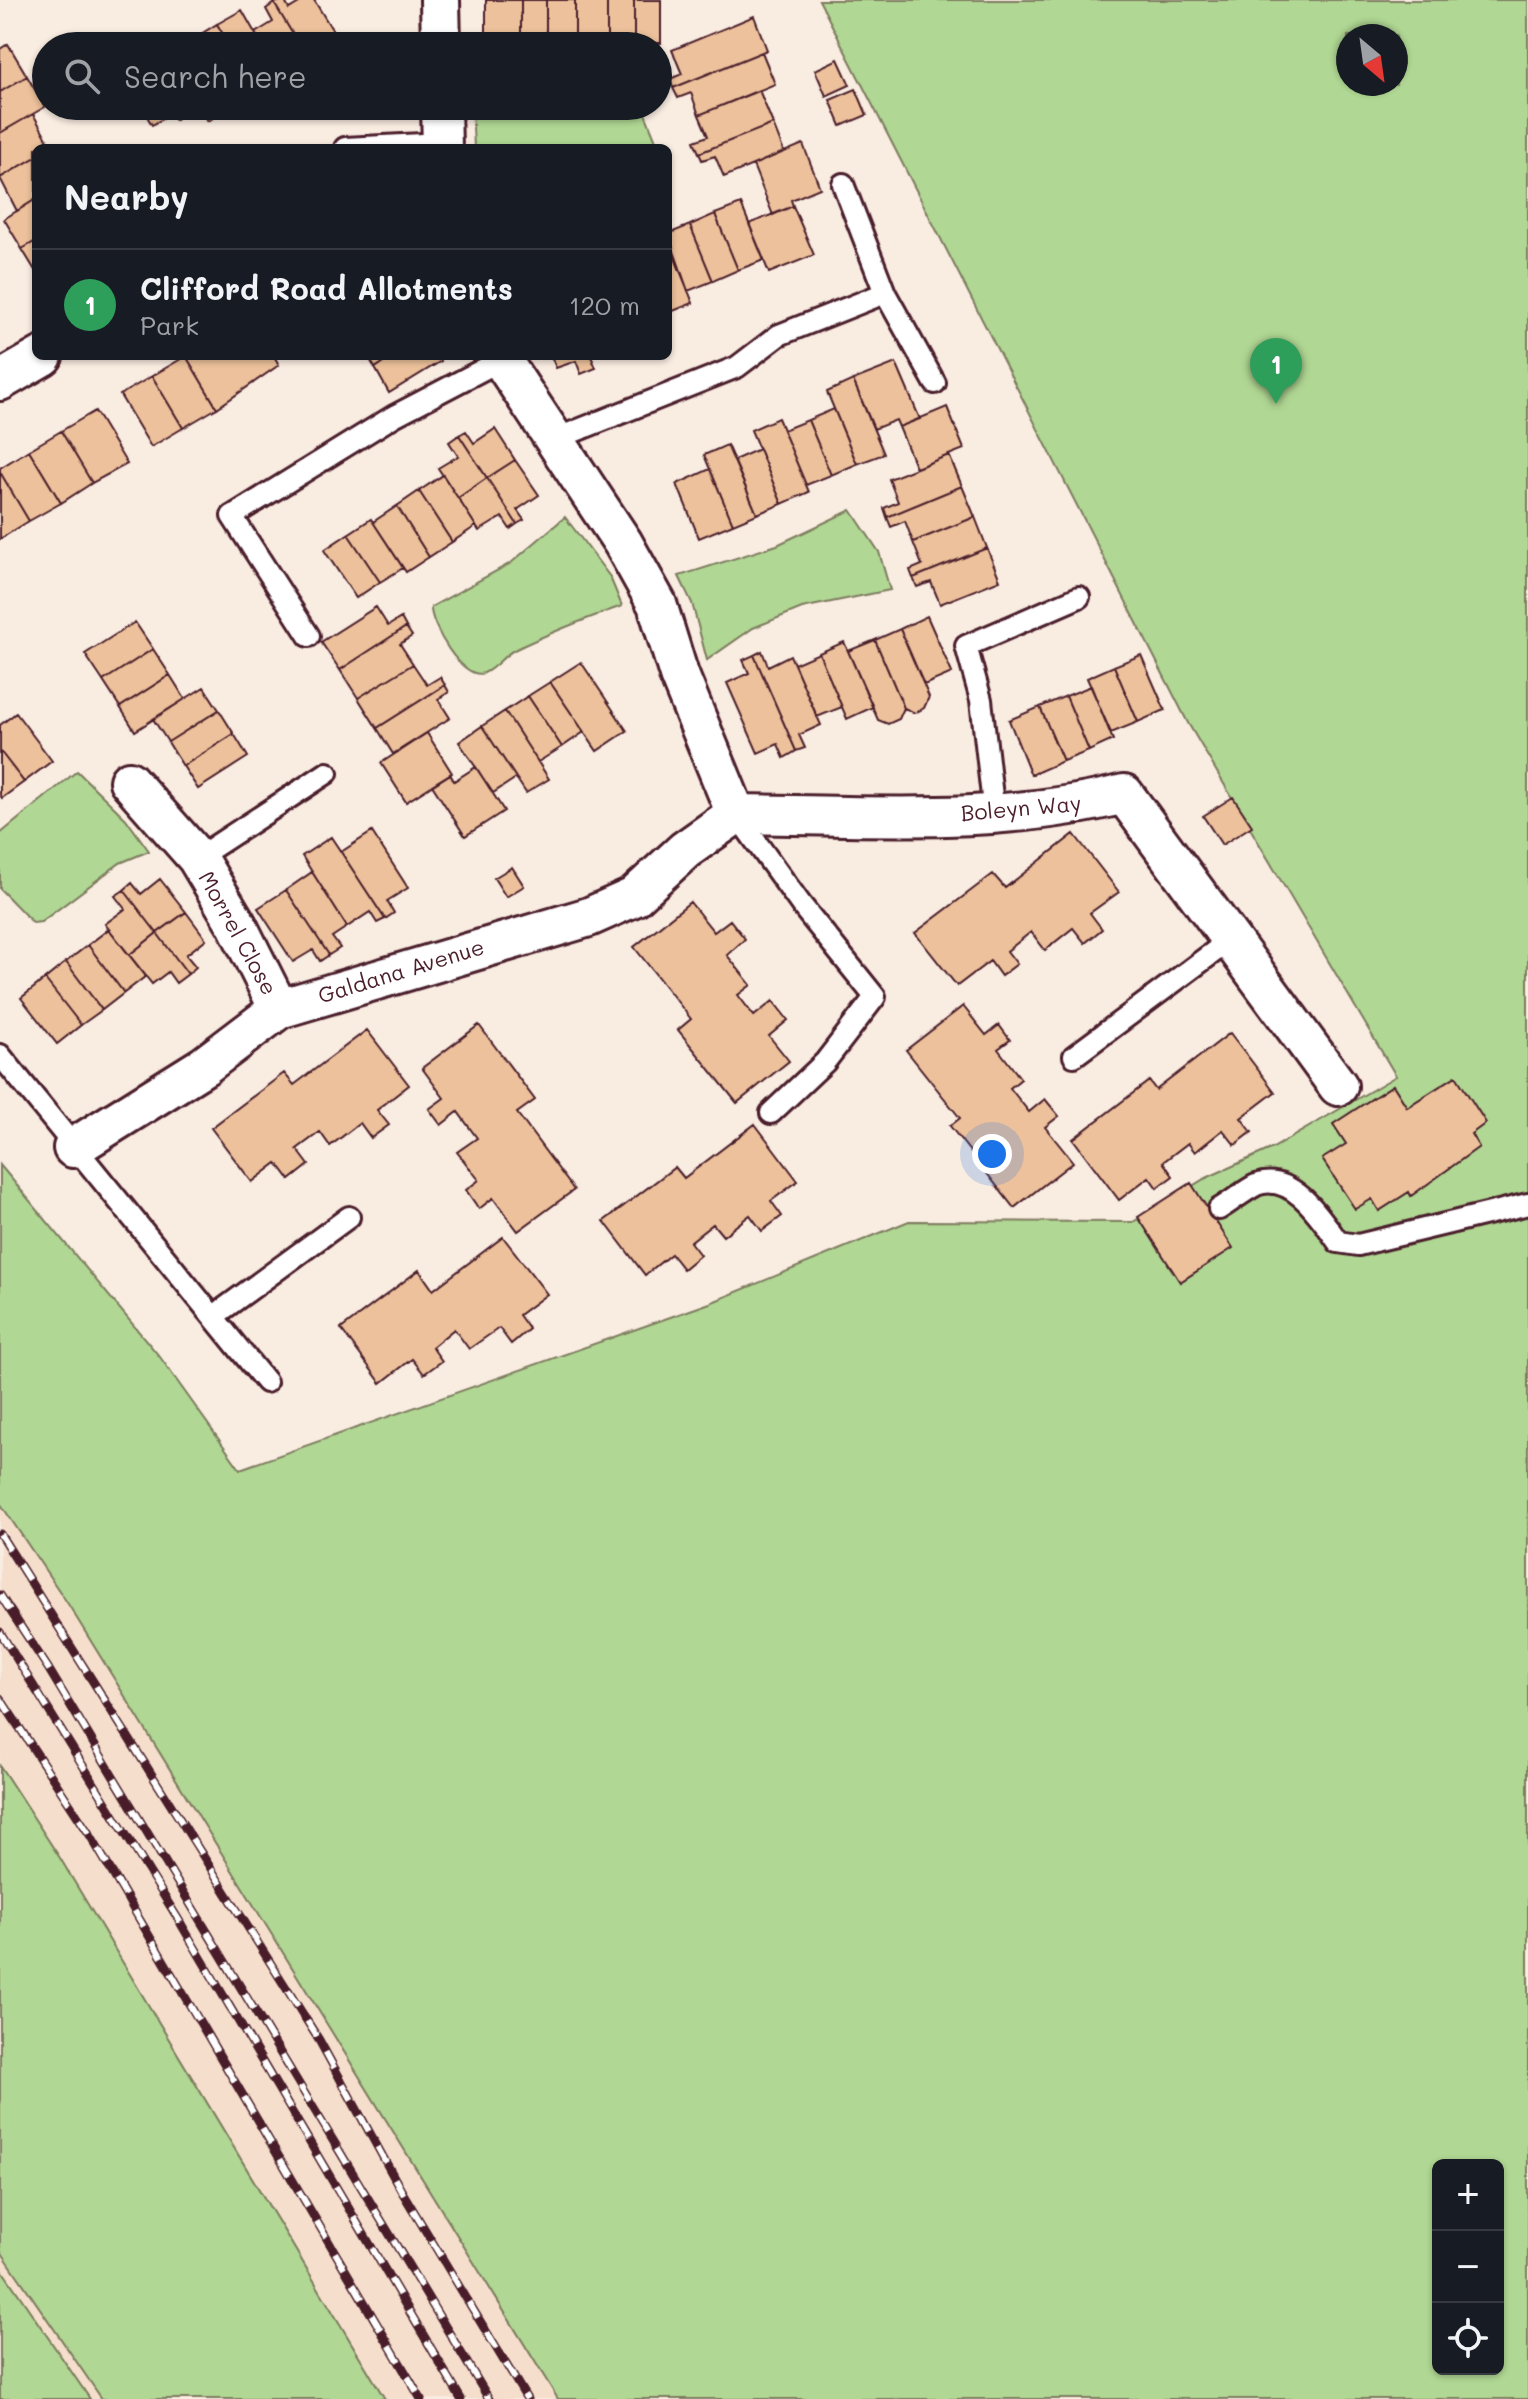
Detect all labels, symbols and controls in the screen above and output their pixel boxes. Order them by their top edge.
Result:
north arrow [1336,24,1408,96]
search box [32,32,672,120]
icon: search [60,54,104,98]
text: Search here [124,56,307,96]
text: Nearby [64,174,189,219]
text: Clifford Road Allotments [140,268,513,308]
text: 1 [84,288,96,322]
text: 120 m [569,288,640,322]
text: Park [140,308,199,342]
pin: 1 [1250,338,1302,404]
street label: Boleyn Way [959,788,1083,827]
street label: Morrel Close [192,866,284,1000]
street label: Galdana Avenue [314,931,487,1010]
your location [972,1134,1012,1174]
map controls [1432,2159,1504,2375]
button: + [1432,2159,1504,2231]
button: − [1432,2231,1504,2303]
button: locate [1432,2303,1504,2375]

